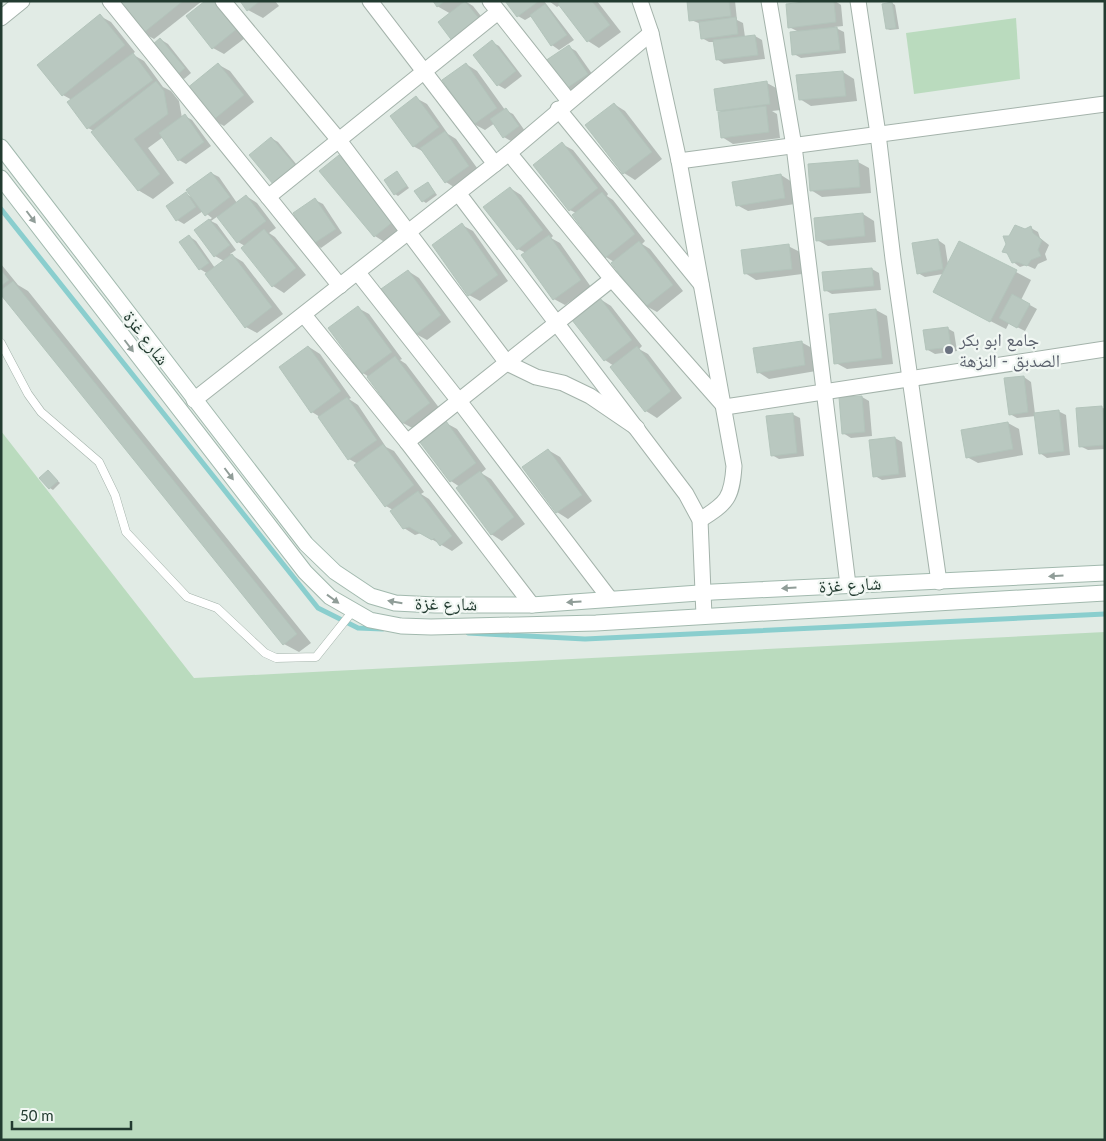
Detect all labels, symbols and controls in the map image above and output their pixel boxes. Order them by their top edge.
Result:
one-way arrow [26,210,36,224]
street label: شارع غزة [118,306,174,370]
place label: جامع ابو بكر الصدبق - النزهة [958,328,1060,372]
one-way arrow [124,339,135,352]
marker: جامع ابو بكر الصدبق - النزهة [943,344,955,356]
one-way arrow [224,468,234,481]
street label: شارع غزة [818,571,882,598]
one-way arrow [1048,572,1064,580]
one-way arrow [781,585,797,593]
street label: شارع غزة [415,591,477,616]
one-way arrow [326,594,340,604]
one-way arrow [386,597,402,605]
one-way arrow [566,598,582,606]
scale bar [12,1098,131,1130]
text: 50 m [20,1106,54,1124]

